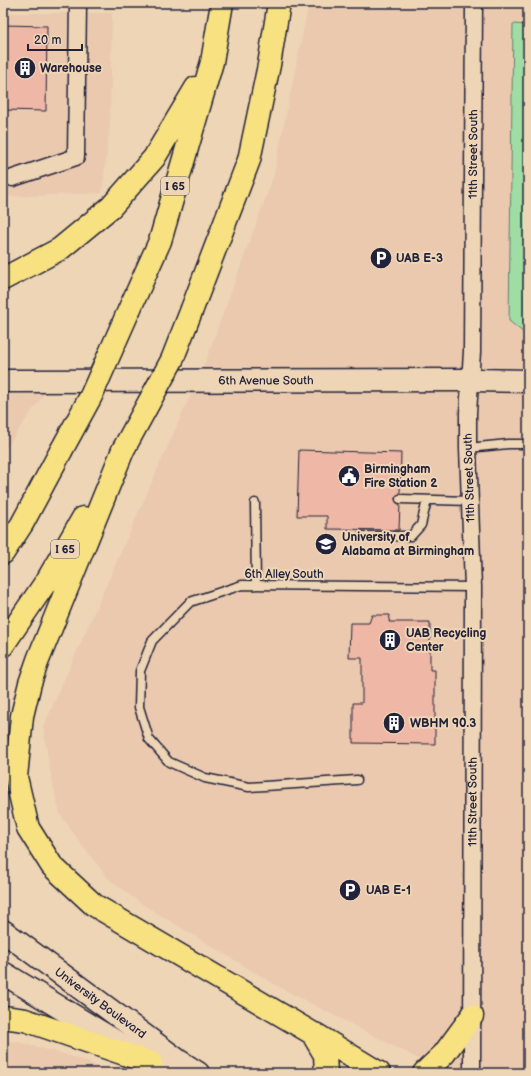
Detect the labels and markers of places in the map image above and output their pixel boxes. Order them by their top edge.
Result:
building icon: Warehouse [12,55,38,81]
place label: Warehouse [40,61,102,76]
parking icon: UAB E-3 [368,245,394,271]
place label: UAB E-3 [396,251,443,266]
place label: Birmingham Fire Station 2 [364,462,438,491]
public building icon: Birmingham Fire Station 2 [336,463,362,489]
place label: University of Alabama at Birmingham [341,530,474,559]
school or university icon: University of Alabama at Birmingham [313,531,339,557]
place label: UAB Recycling Center [406,626,486,655]
building icon: UAB Recycling Center [377,627,403,653]
building icon: WBHM 90.3 [381,710,407,736]
place label: WBHM 90.3 [410,716,476,731]
parking icon: UAB E-1 [337,877,363,903]
place label: UAB E-1 [366,883,411,898]

